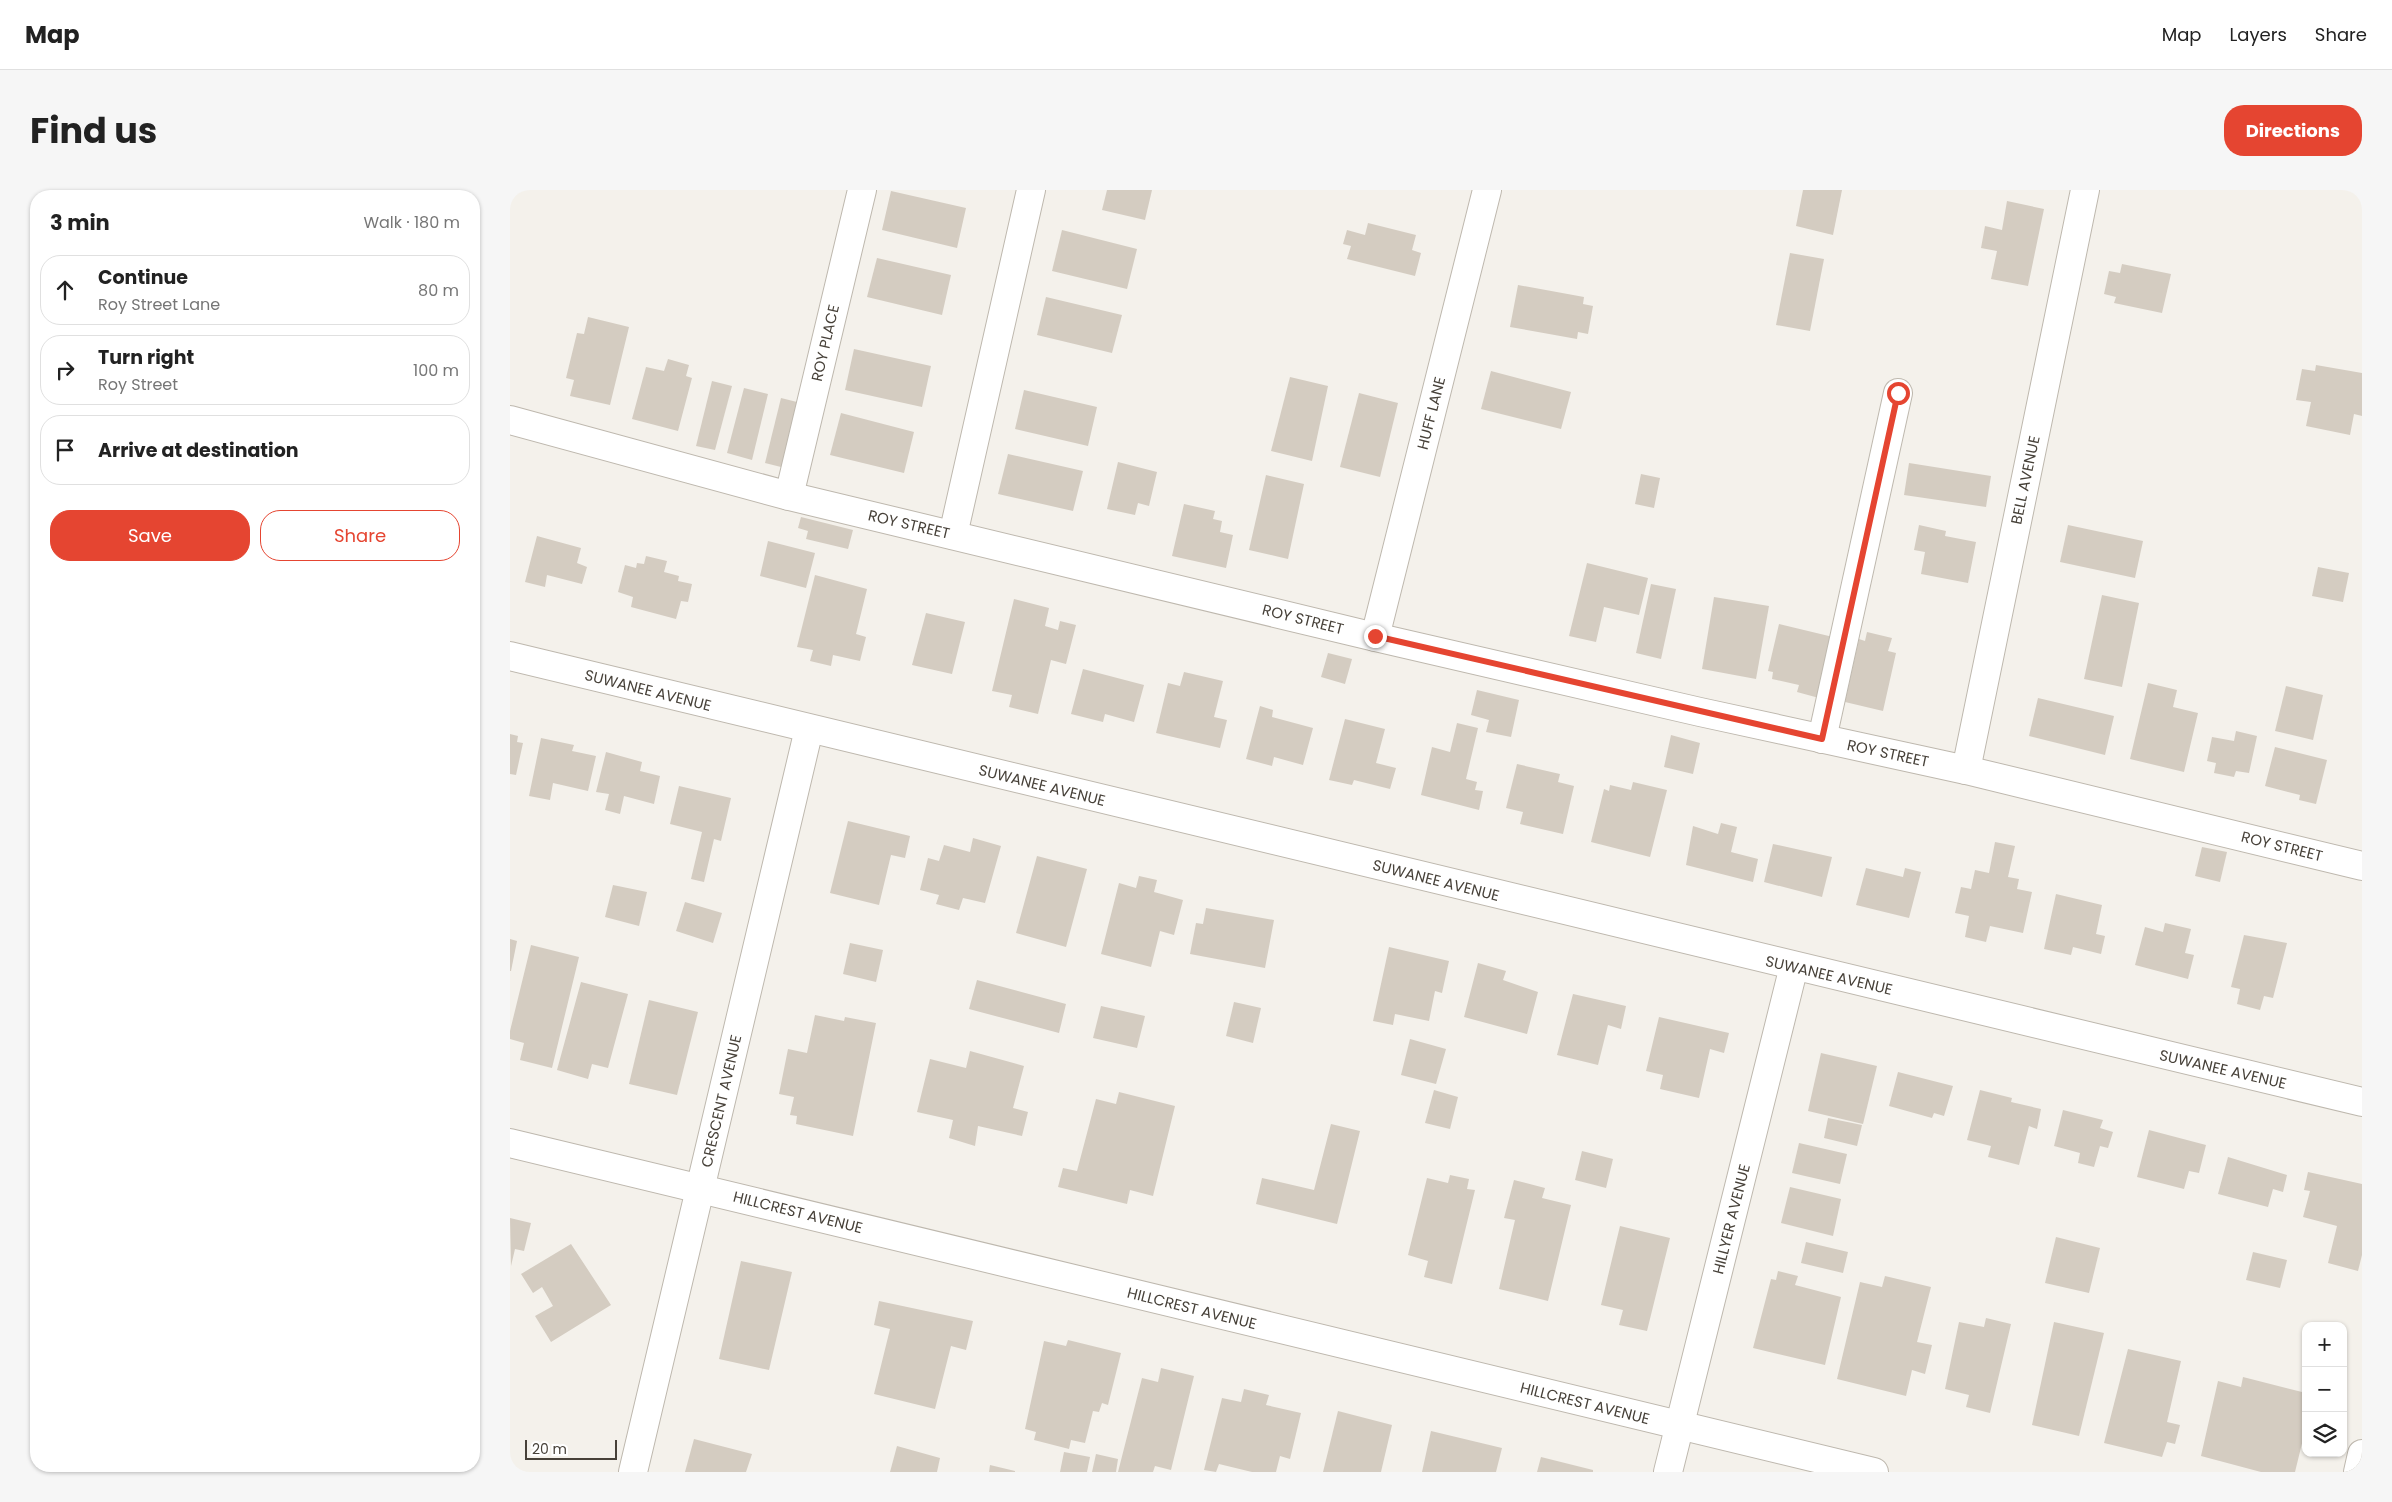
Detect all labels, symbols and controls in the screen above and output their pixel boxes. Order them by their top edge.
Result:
text: Map [25,18,80,51]
text: Map [2162,22,2202,47]
text: Layers [2230,22,2287,47]
text: Share [2315,22,2367,47]
button: Directions [2224,105,2362,156]
text: Find us [30,106,157,155]
text: 3 min [50,208,110,237]
text: Walk · 180 m [363,211,460,234]
text: Continue [98,264,188,291]
icon: ahead [51,276,79,304]
text: 80 m [418,279,459,302]
text: Roy Street Lane [98,293,220,316]
street label: ROY PLACE [806,303,844,383]
text: Turn right [98,344,194,371]
icon: right [51,356,79,384]
text: 100 m [413,359,459,382]
text: Roy Street [98,373,178,396]
street label: HUFF LANE [1412,374,1450,452]
route start [1887,382,1910,405]
street label: BELL AVENUE [2005,434,2045,526]
icon: arrive [51,436,79,464]
text: Arrive at destination [98,437,299,464]
street label: ROY STREET [866,504,952,544]
button: Save [50,510,250,561]
button: Share [260,510,460,561]
street label: ROY STREET [1260,599,1346,639]
route end [1364,625,1387,648]
street label: SUWANEE AVENUE [582,664,714,716]
street label: ROY STREET [1845,734,1931,772]
street label: SUWANEE AVENUE [976,759,1108,811]
street label: ROY STREET [2239,826,2325,866]
street label: SUWANEE AVENUE [1370,854,1502,906]
street label: SUWANEE AVENUE [1763,950,1895,1000]
street label: CRESCENT AVENUE [696,1033,746,1169]
street label: SUWANEE AVENUE [2157,1044,2289,1094]
street label: HILLYER AVENUE [1707,1162,1755,1276]
street label: HILLCREST AVENUE [731,1186,865,1238]
street label: HILLCREST AVENUE [1125,1282,1259,1334]
map controls [2302,1322,2347,1457]
button: + [2302,1322,2347,1367]
button: − [2302,1367,2347,1412]
street label: HILLCREST AVENUE [1518,1377,1652,1429]
button: layers [2302,1412,2347,1457]
scale bar [525,1437,618,1460]
text: 20 m [532,1439,567,1459]

